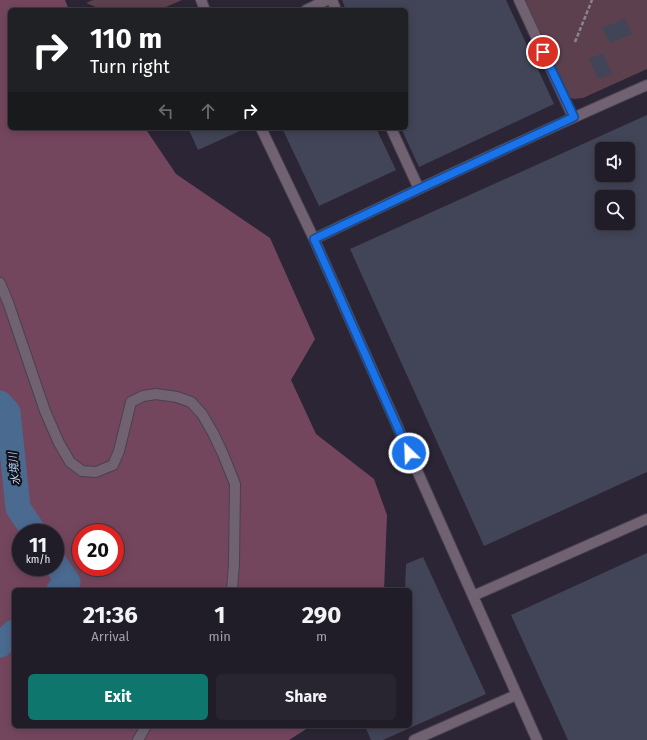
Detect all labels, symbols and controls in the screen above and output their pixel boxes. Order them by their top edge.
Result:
text: 110 m [90,22,162,55]
icon: right [24,24,76,76]
pin [526,35,560,69]
icon: arrive [532,41,554,63]
text: Turn right [90,56,170,78]
icon: left [155,100,177,122]
icon: ahead [197,100,219,122]
icon: right [239,100,261,122]
map controls [595,142,635,230]
button: sound [595,142,635,182]
button: search [595,190,635,230]
position arrow [388,432,430,474]
water label: 水境川 [6,451,23,486]
speed limit sign: 20 [72,524,124,576]
text: 11 [29,533,47,557]
text: km/h [26,554,50,566]
text: 21:36 [83,601,138,629]
text: 1 [214,601,225,629]
text: 290 [302,601,341,629]
text: Arrival [91,629,129,644]
text: min [209,629,231,644]
text: m [316,629,327,644]
button: Exit [28,674,208,720]
button: Share [216,674,396,720]

